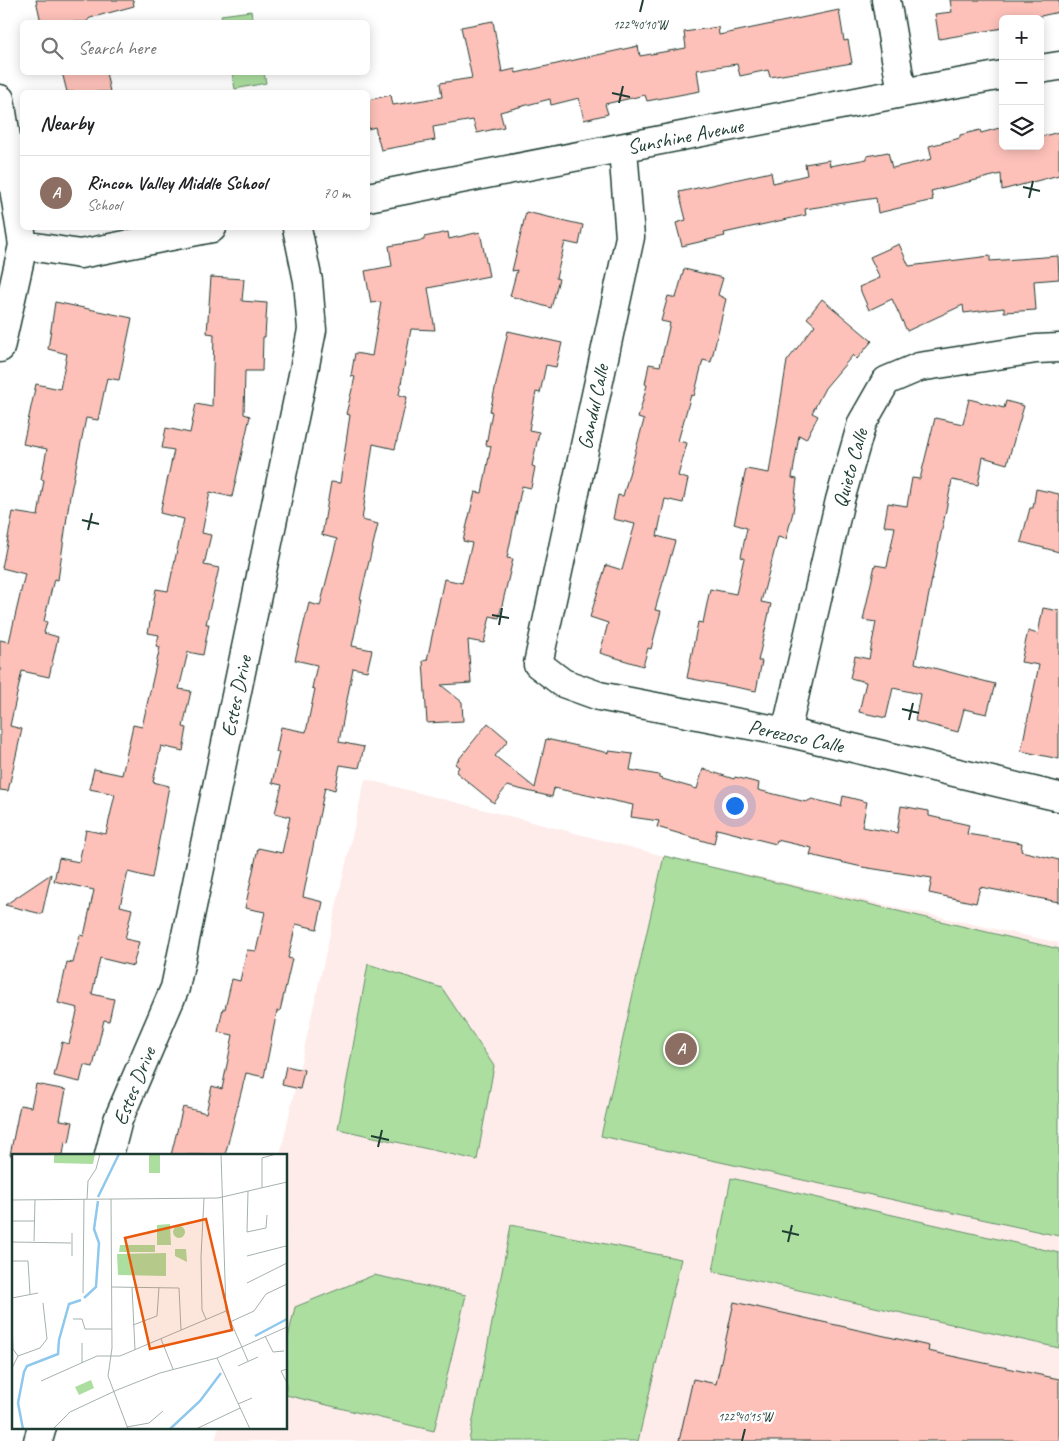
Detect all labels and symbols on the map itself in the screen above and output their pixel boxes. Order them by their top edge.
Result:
text: 122°40'10"W [613,17,669,33]
street label: Sunshine Avenue [625,112,746,160]
street label: Gandul Calle [571,360,615,452]
street label: Quieto Calle [826,424,874,510]
street label: Estes Drive [215,652,257,739]
street label: Perezoso Calle [746,713,847,759]
your location [722,793,748,819]
pin: A [665,1030,697,1068]
street label: Estes Drive [107,1042,162,1129]
inset map [12,1154,288,1428]
text: 122°40'15"W [718,1409,774,1425]

